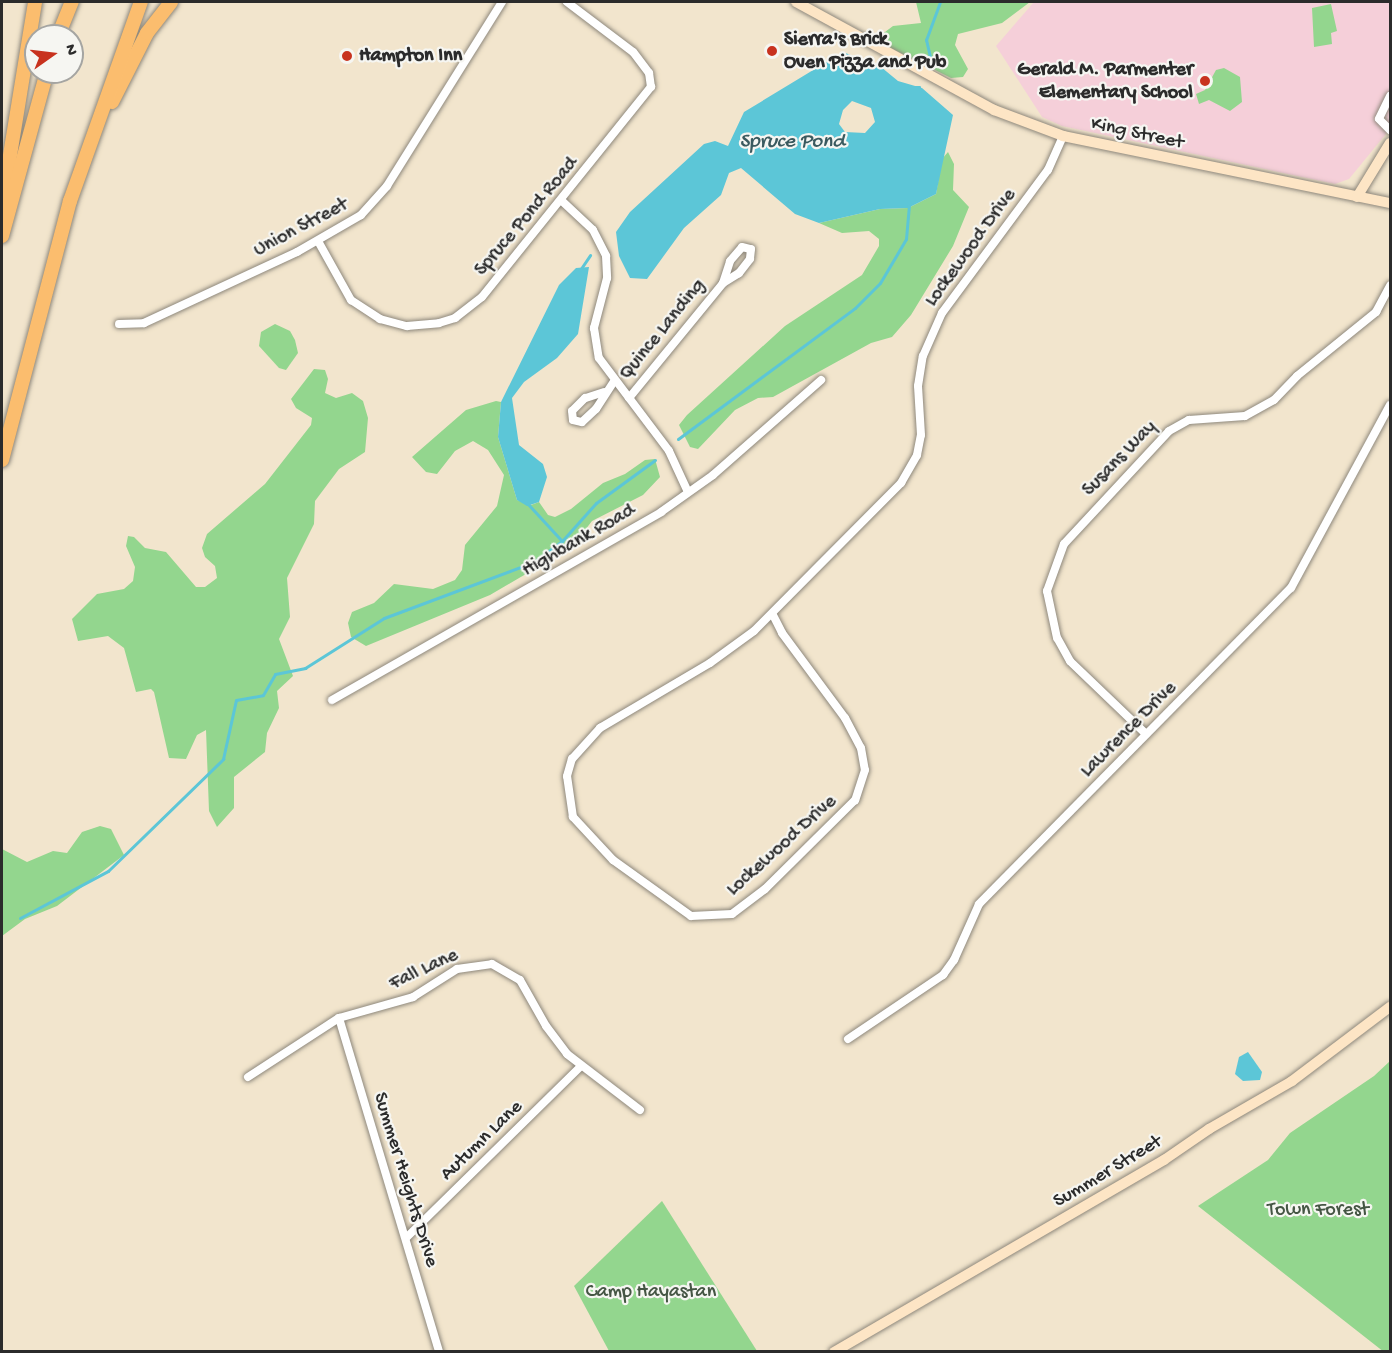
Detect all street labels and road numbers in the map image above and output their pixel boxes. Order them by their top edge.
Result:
street label: King Street [1088,112,1186,156]
street label: Spruce Pond Road [470,152,584,282]
street label: Lockewood Drive [920,184,1022,312]
street label: Union Street [250,193,352,263]
street label: Quince Landing [615,275,711,385]
street label: Susans Way [1078,416,1162,502]
street label: Highbank Road [518,499,640,583]
street label: Lawrence Drive [1076,677,1182,783]
street label: Lockewood Drive [722,790,842,902]
street label: Fall Lane [386,944,462,996]
street label: Summer Heights Drive [367,1090,443,1270]
street label: Autumn Lane [436,1096,528,1186]
street label: Summer Street [1049,1130,1167,1214]

